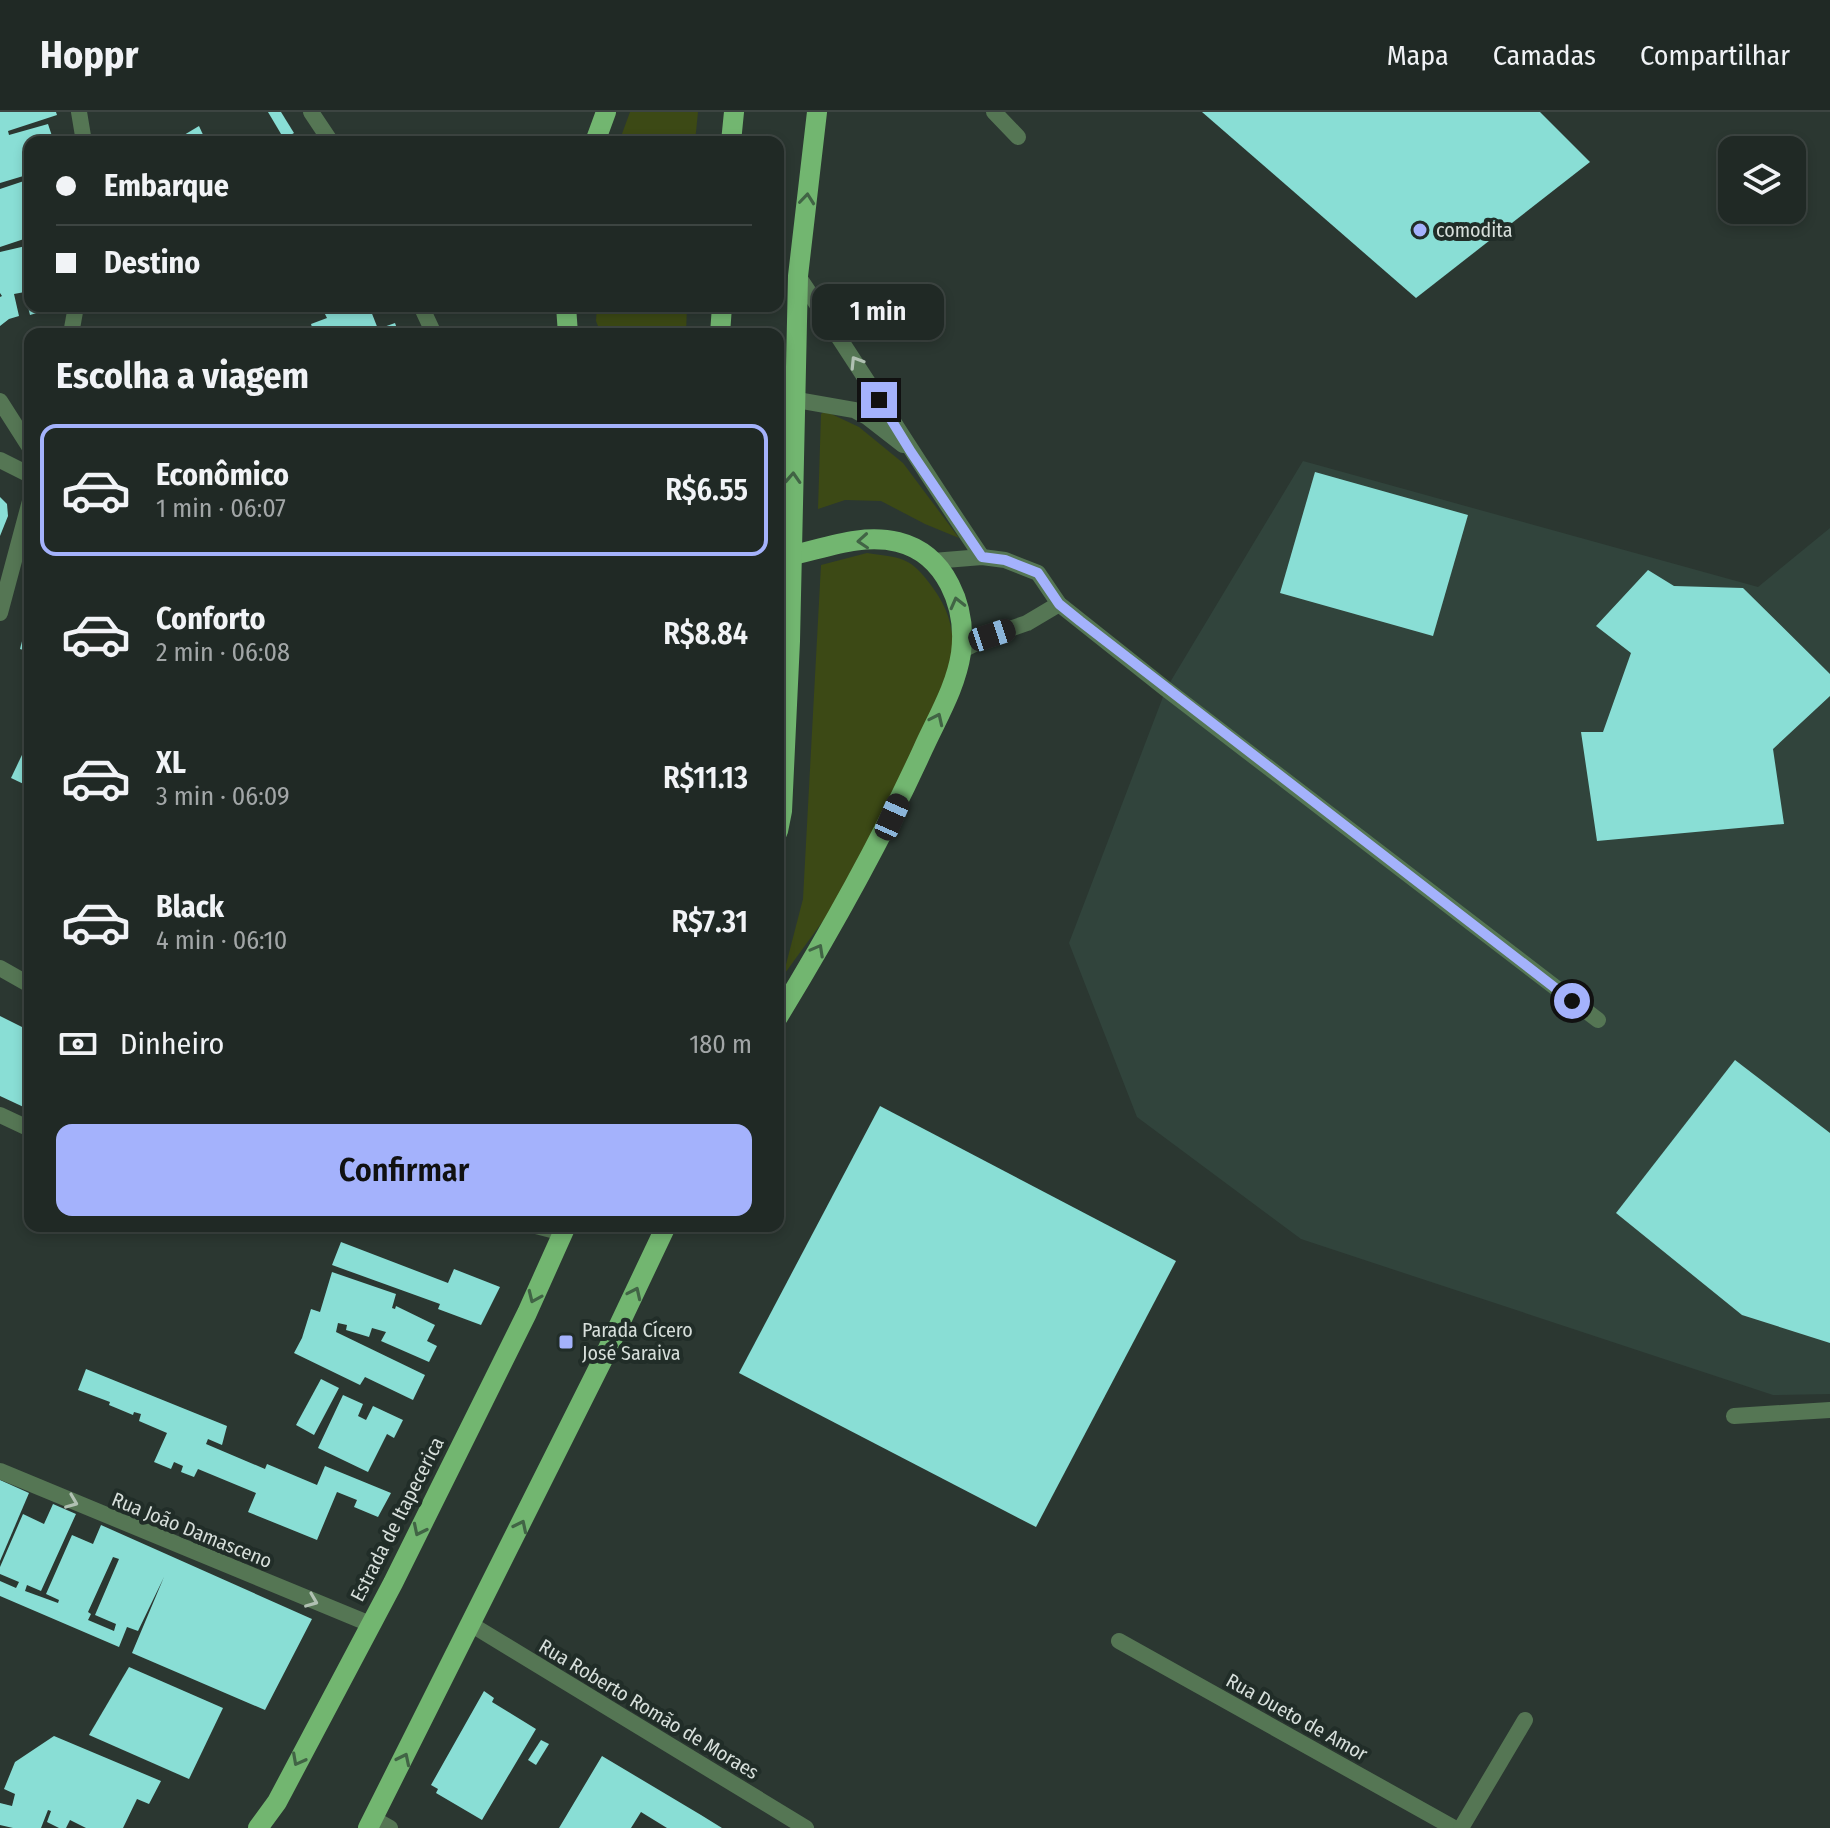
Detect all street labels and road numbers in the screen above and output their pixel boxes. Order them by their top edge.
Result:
street label: Estrada de Itapecerica [345,1433,449,1605]
street label: Rua João Damasceno [108,1487,276,1573]
street label: Rua Roberto Romão de Moraes [535,1634,763,1784]
street label: Rua Dueto de Amor [1222,1668,1372,1766]

